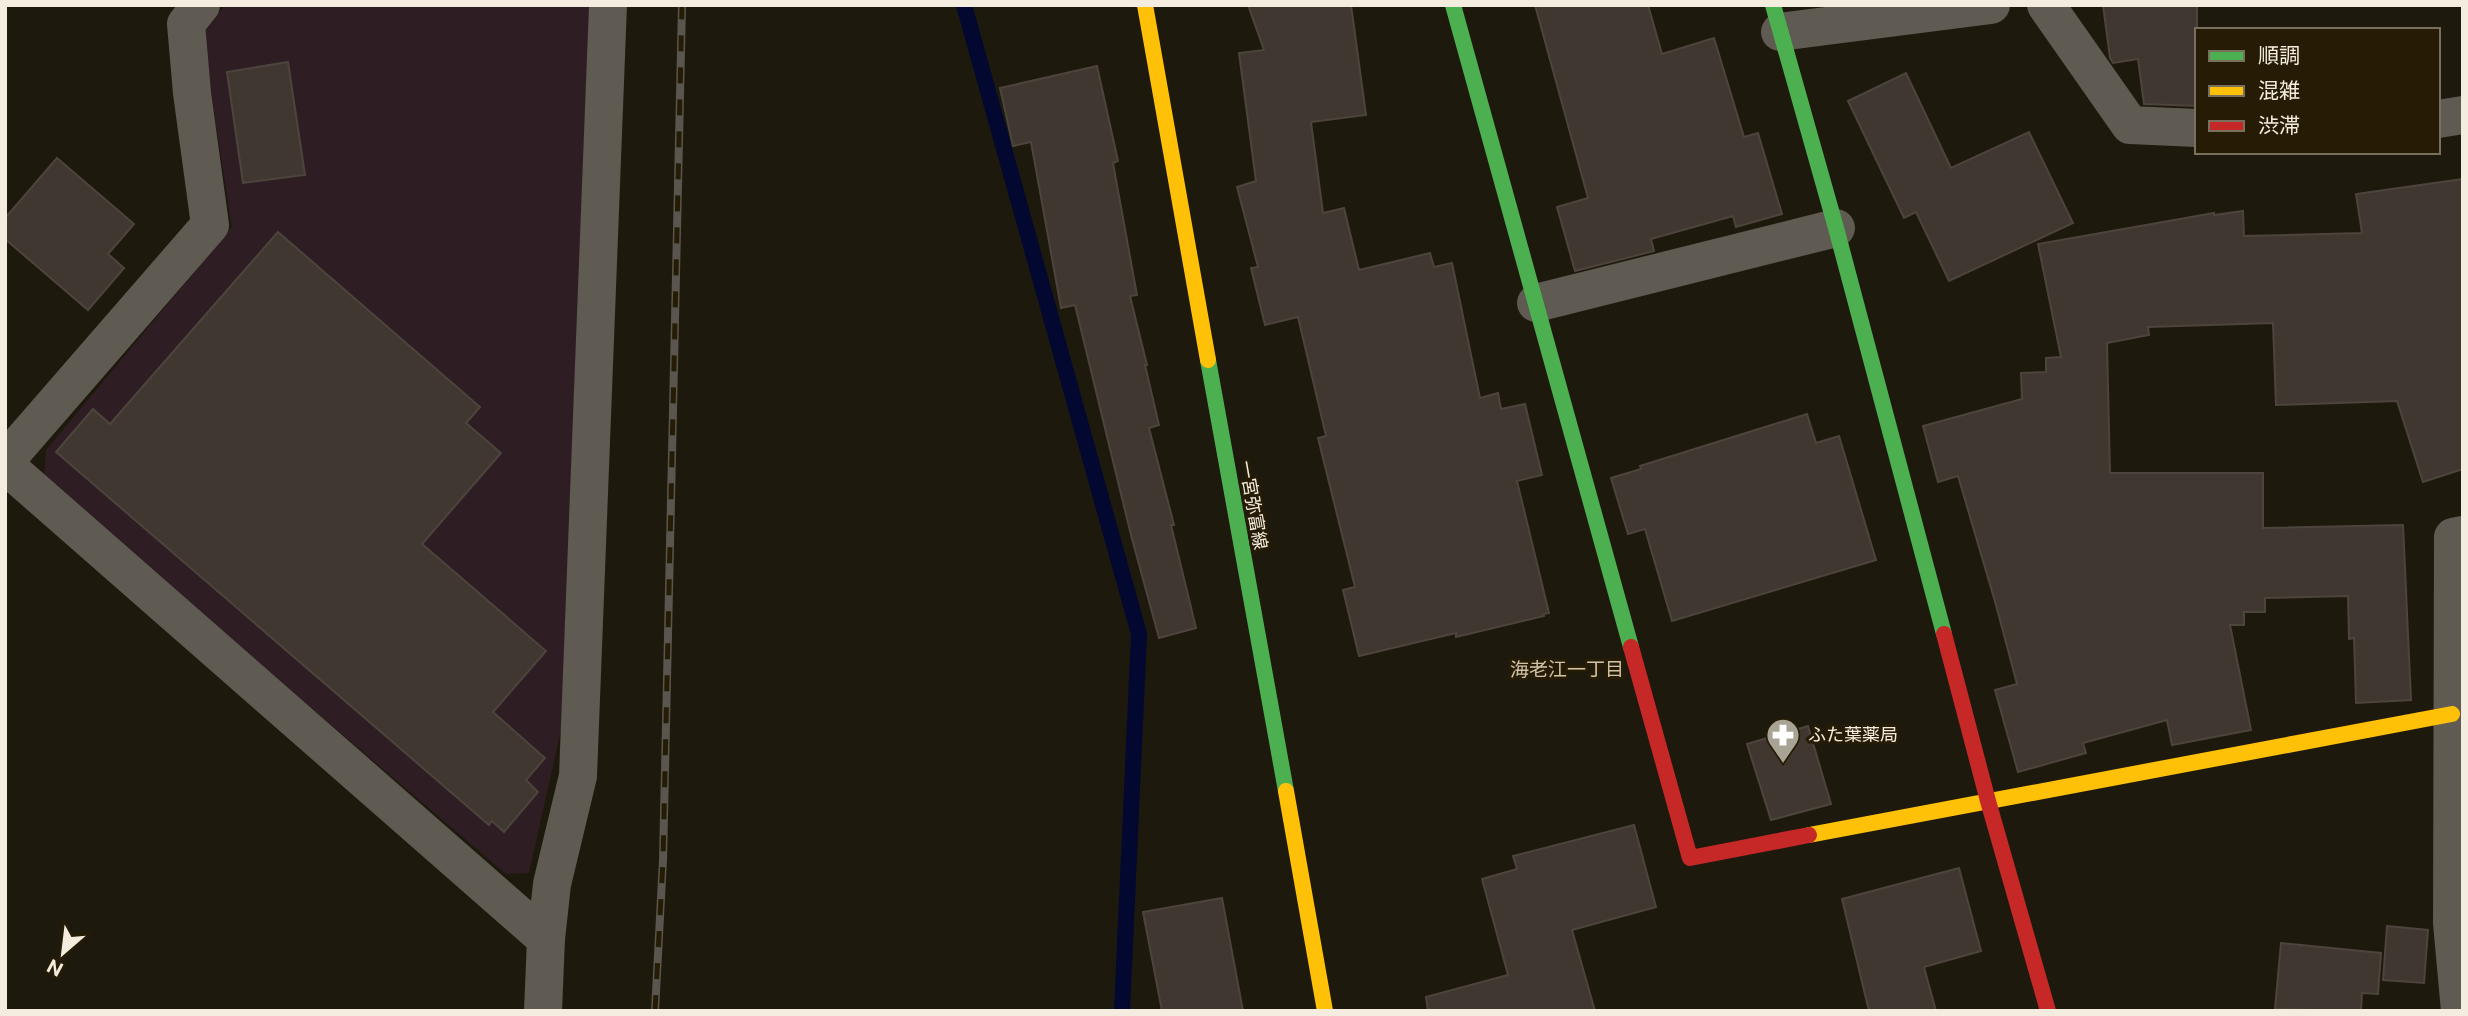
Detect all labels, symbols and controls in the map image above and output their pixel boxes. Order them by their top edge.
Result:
legend [2195,28,2440,154]
text: 順調 [2258,43,2300,68]
text: 混雑 [2258,78,2300,103]
text: 渋滞 [2258,113,2300,138]
street label: 一宮弥富線 [1235,459,1272,551]
district label: 海老江一丁目 [1510,658,1624,680]
pharmacy icon: ふた葉薬局 [1764,716,1802,765]
place label: ふた葉薬局 [1808,724,1898,745]
north arrow [28,918,98,988]
text: N [43,955,67,981]

